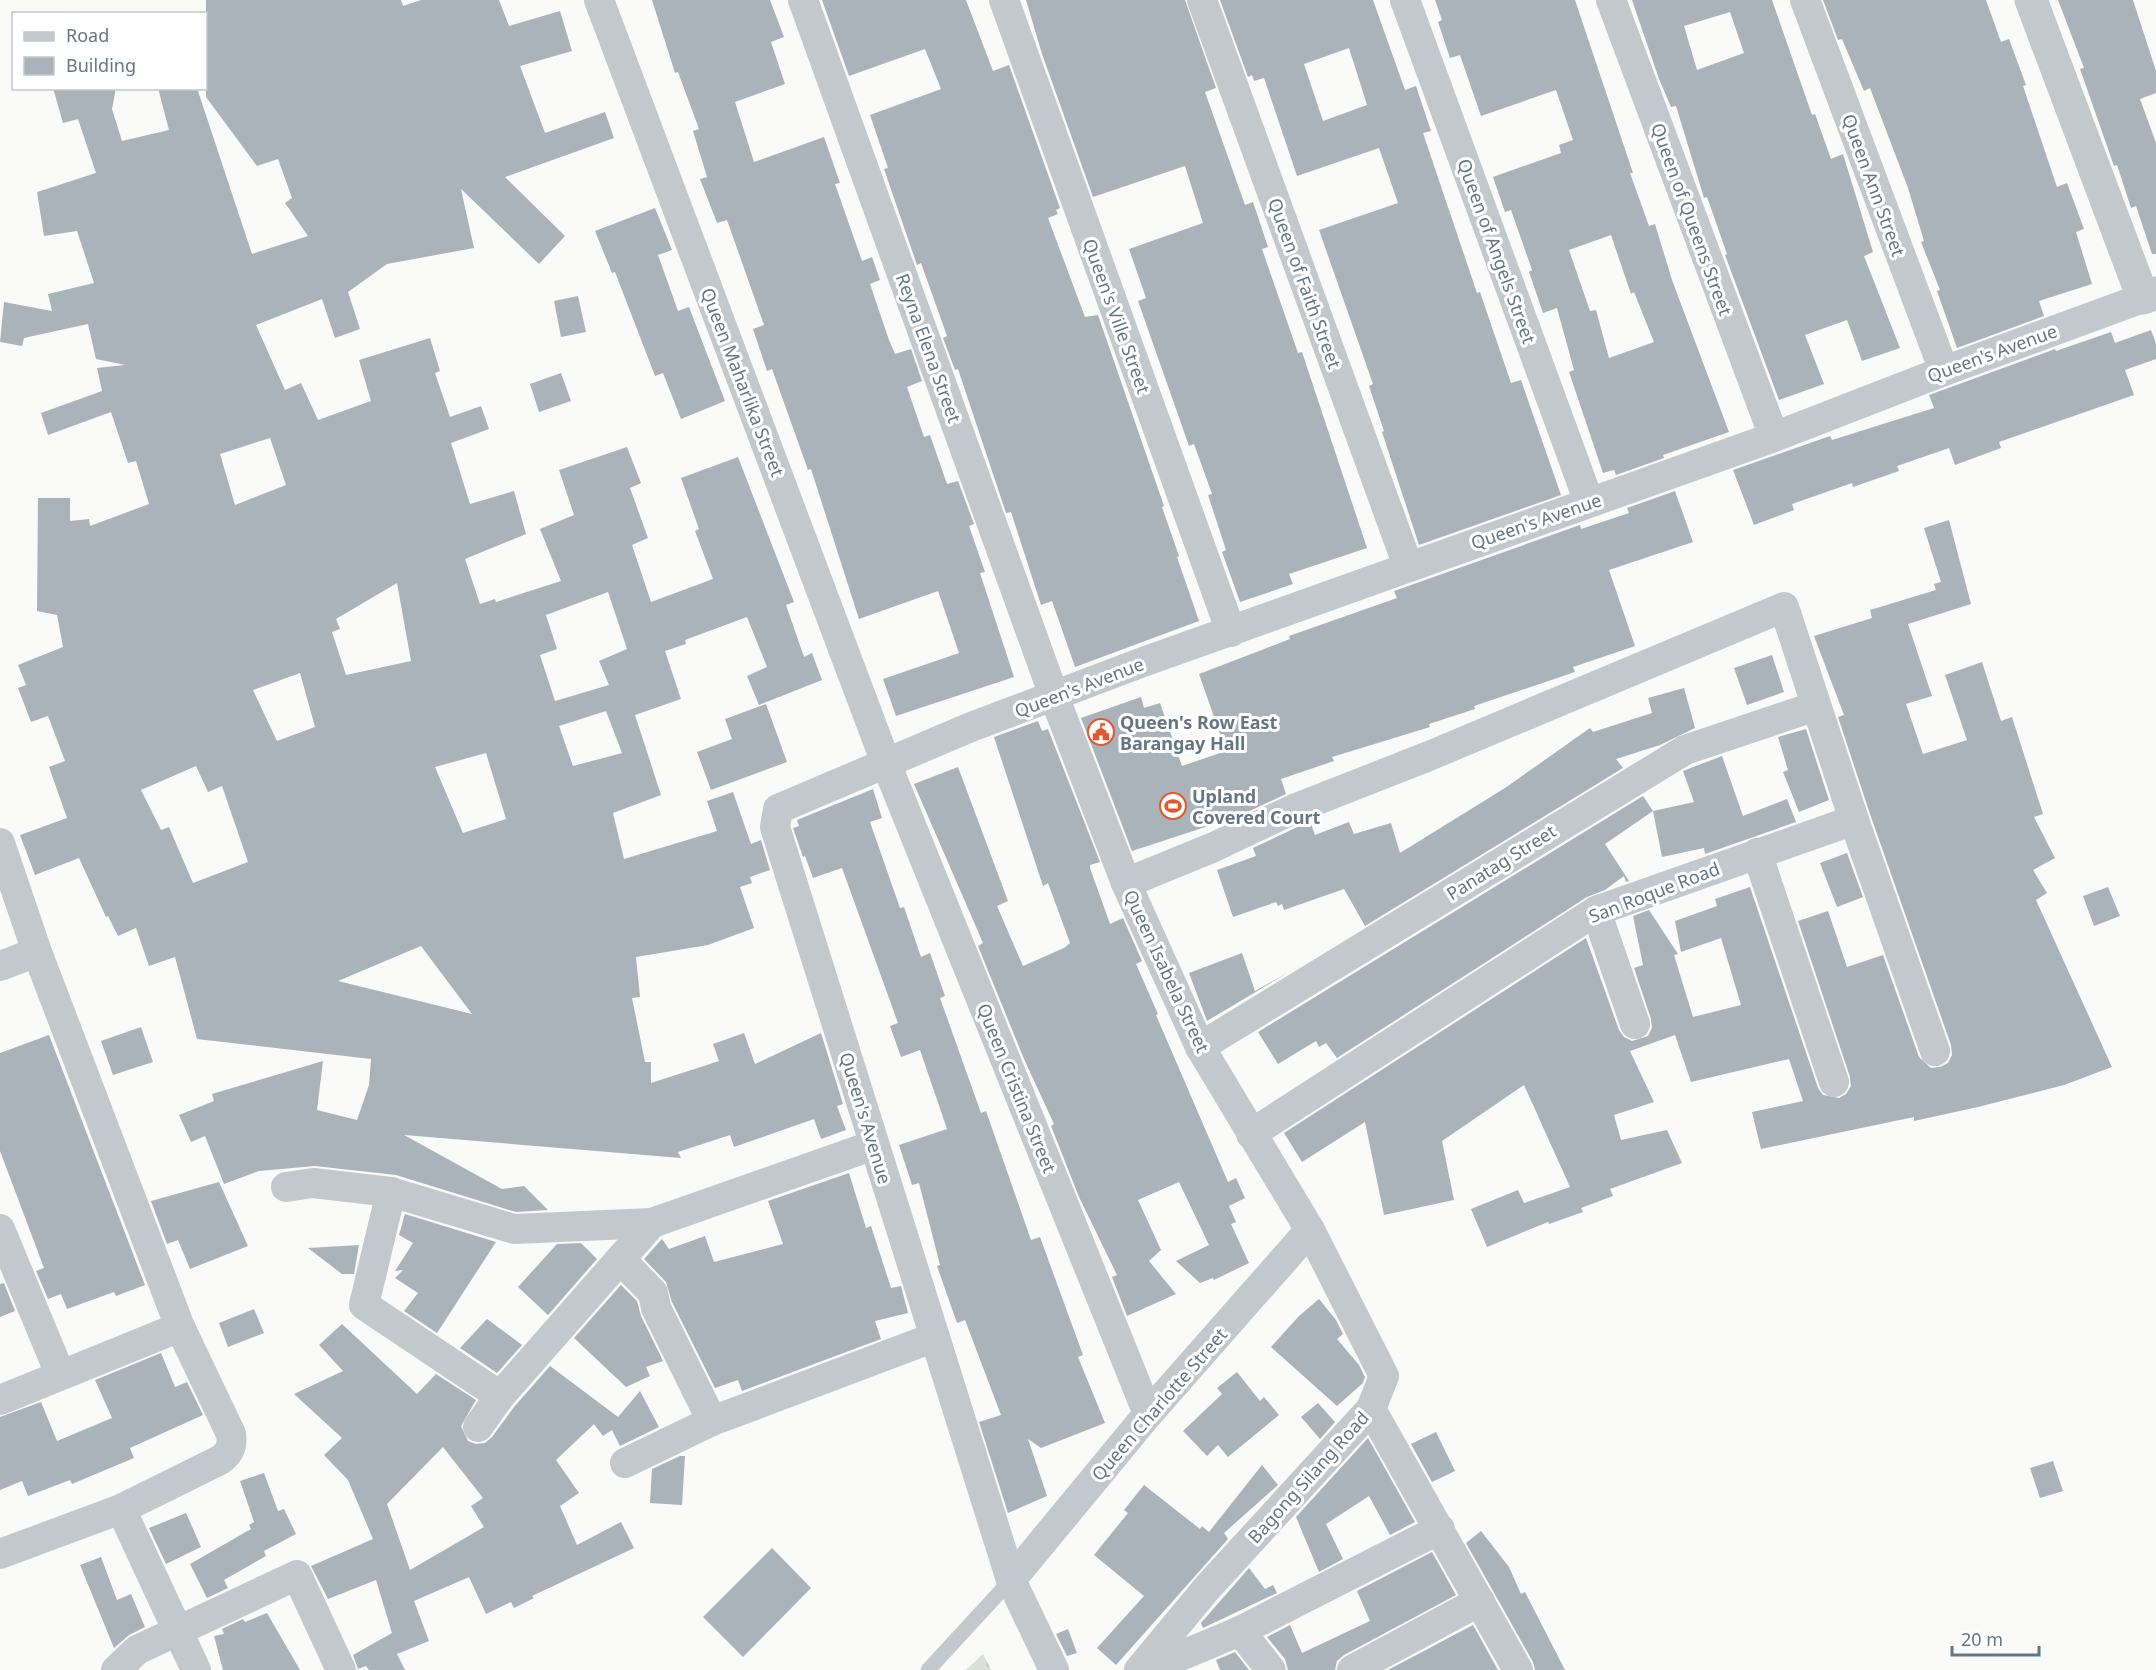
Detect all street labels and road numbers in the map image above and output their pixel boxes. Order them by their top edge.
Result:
street label: Queen Ann Street [1837,110,1911,260]
street label: Queen of Queens Street [1646,119,1738,319]
street label: Queen of Angels Street [1452,155,1542,347]
street label: Queen of Faith Street [1263,194,1347,372]
street label: Queen's Ville Street [1078,235,1156,397]
street label: Reyna Elena Street [891,270,967,426]
street label: Queen Maharlika Street [696,284,790,480]
street label: Queen's Avenue [1924,318,2060,388]
street label: Queen's Avenue [1468,487,1604,555]
street label: Queen's Avenue [1011,651,1147,723]
street label: Panatag Street [1442,818,1561,905]
street label: San Roque Road [1585,856,1723,928]
street label: Queen Isabela Street [1119,886,1215,1057]
street label: Queen Cristina Street [972,1000,1062,1177]
street label: Queen's Avenue [835,1049,897,1187]
street label: Queen Charlotte Street [1086,1322,1232,1485]
street label: Bagong Silang Road [1242,1406,1374,1548]

